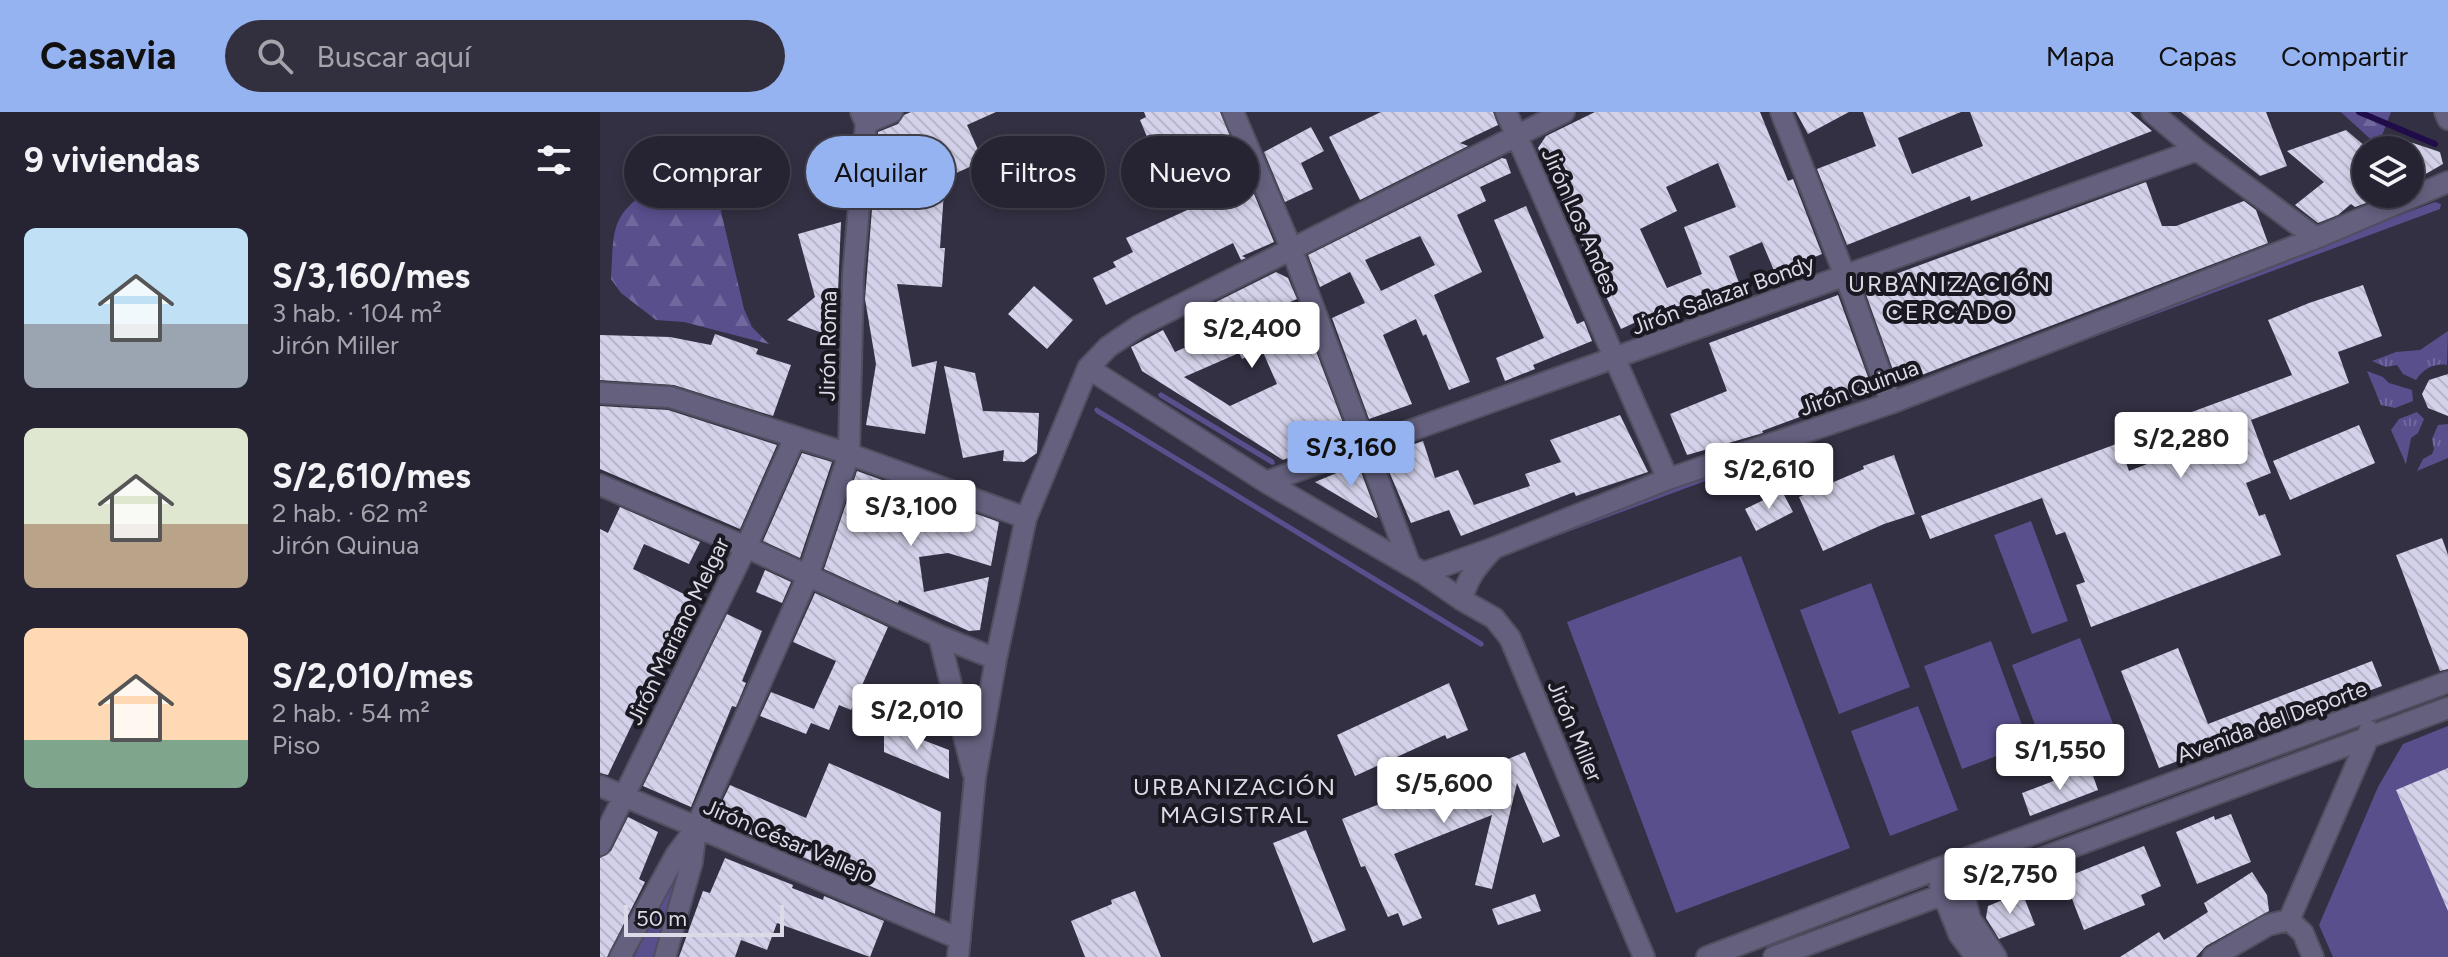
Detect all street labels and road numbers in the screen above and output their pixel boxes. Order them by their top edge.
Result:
street label: Jirón Los Andes [1536,144,1624,298]
street label: Jirón Salazar Bondy [1628,249,1819,341]
street label: Jirón Roma [814,290,842,402]
street label: Jirón Quinua [1796,354,1922,422]
street label: Jirón Mariano Melgar [621,532,735,729]
street label: Avenida del Deporte [2173,675,2371,769]
street label: Jirón Miller [1542,676,1609,786]
street label: Jirón César Vallejo [700,793,878,889]

